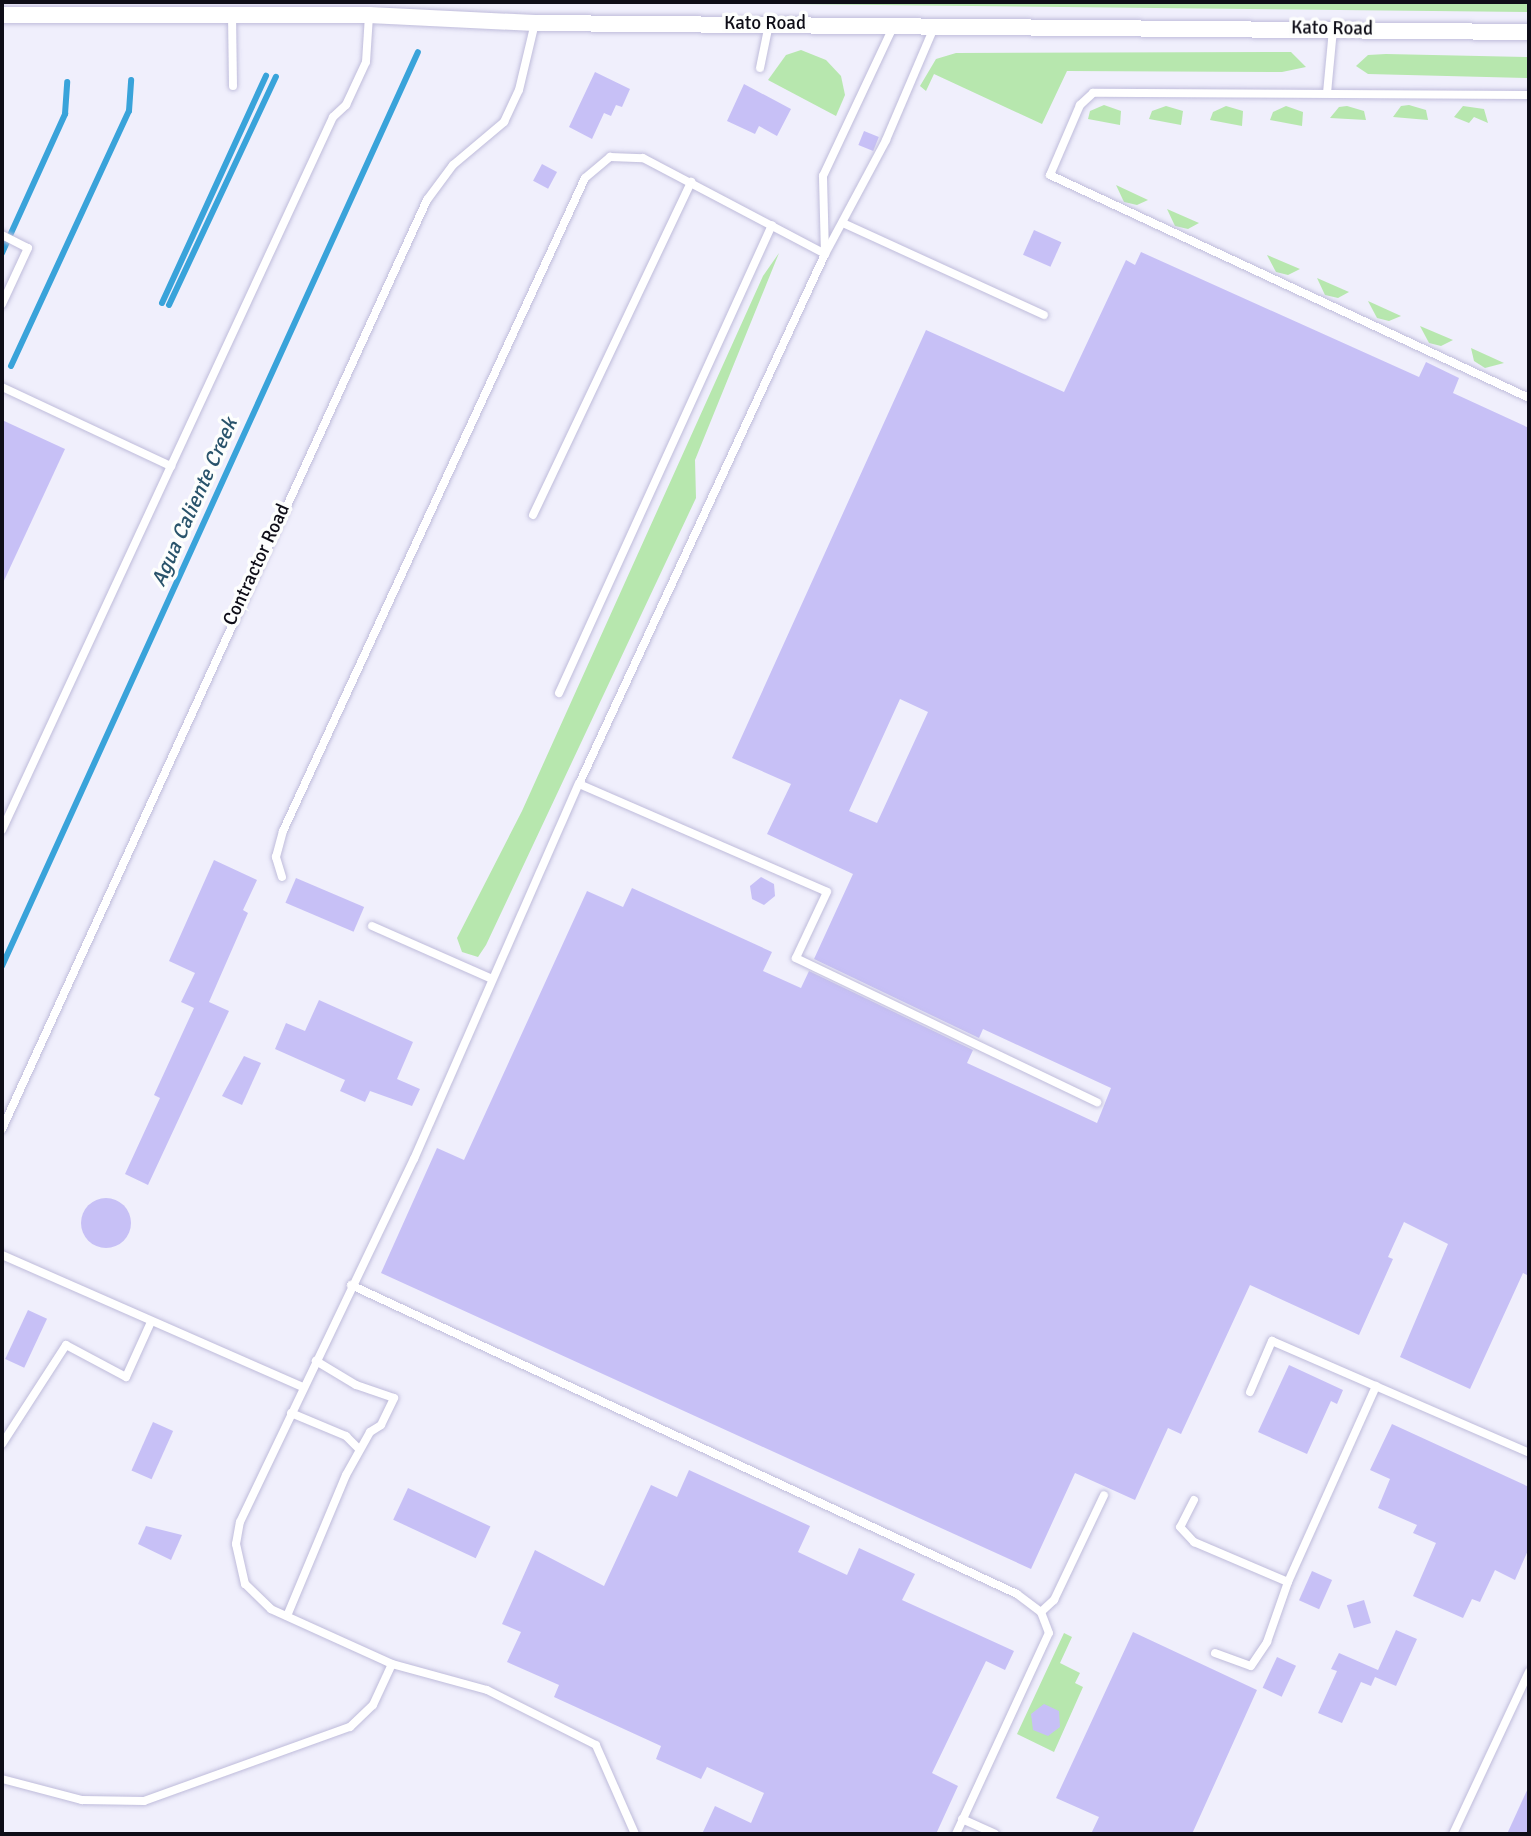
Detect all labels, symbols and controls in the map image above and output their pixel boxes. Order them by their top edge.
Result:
street label: Kato Road [724,13,806,35]
street label: Kato Road [1291,17,1373,41]
water label: Agua Caliente Creek [146,414,242,590]
street label: Contractor Road [219,500,295,630]

